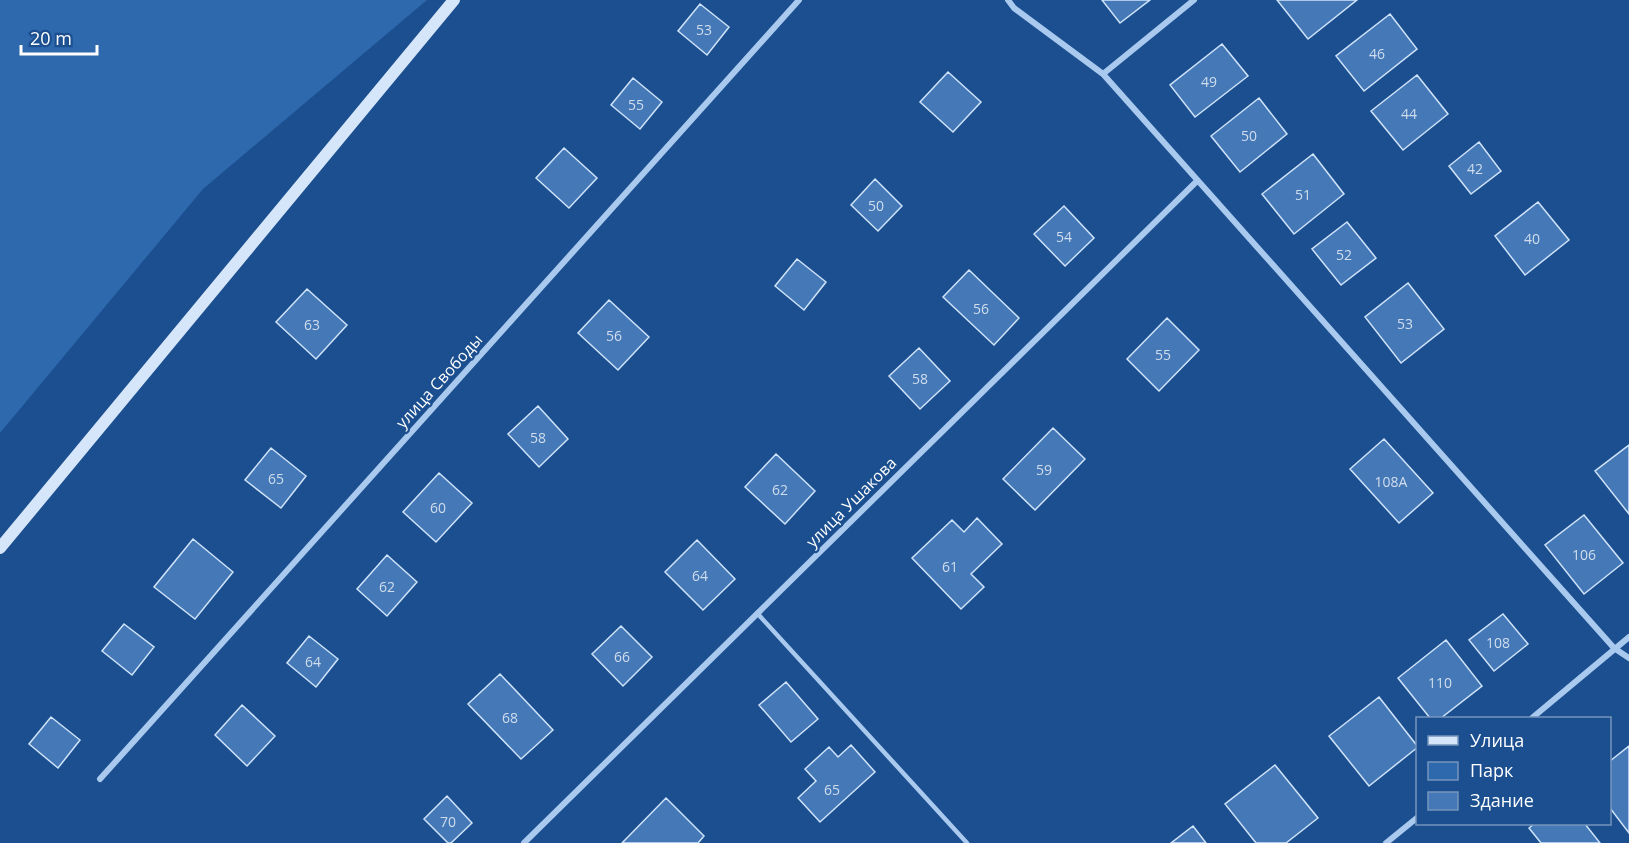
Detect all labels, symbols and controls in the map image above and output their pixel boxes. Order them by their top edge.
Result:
scale bar [21,18,98,56]
house number: 53 [696,20,712,39]
text: 20 m [30,26,72,50]
house number: 46 [1369,44,1385,63]
house number: 49 [1201,72,1217,91]
house number: 55 [628,95,644,114]
house number: 44 [1401,104,1417,123]
house number: 50 [1241,126,1257,145]
house number: 42 [1467,159,1483,178]
house number: 51 [1295,185,1311,204]
house number: 50 [868,196,884,215]
house number: 54 [1056,227,1072,246]
house number: 40 [1524,229,1540,248]
house number: 52 [1336,245,1352,264]
house number: 56 [973,299,989,318]
house number: 53 [1397,314,1413,333]
house number: 63 [304,315,320,334]
house number: 56 [606,326,622,345]
street label: улица Свободы [391,329,487,433]
house number: 55 [1155,345,1171,364]
house number: 58 [912,369,928,388]
house number: 58 [530,428,546,447]
street label: улица Ушакова [801,452,901,552]
house number: 59 [1036,460,1052,479]
house number: 65 [268,469,284,488]
house number: 108А [1375,472,1408,491]
house number: 62 [772,480,788,499]
house number: 60 [430,498,446,517]
house number: 106 [1572,545,1596,564]
house number: 61 [942,557,958,576]
house number: 64 [692,566,708,585]
house number: 62 [379,577,395,596]
house number: 108 [1486,633,1510,652]
house number: 66 [614,647,630,666]
house number: 64 [305,652,321,671]
house number: 110 [1428,673,1452,692]
house number: 68 [502,708,518,727]
legend [1416,717,1611,825]
text: Улица [1470,728,1524,752]
text: Парк [1470,758,1514,782]
house number: 65 [824,780,840,799]
text: Здание [1470,788,1534,812]
house number: 70 [440,812,456,831]

